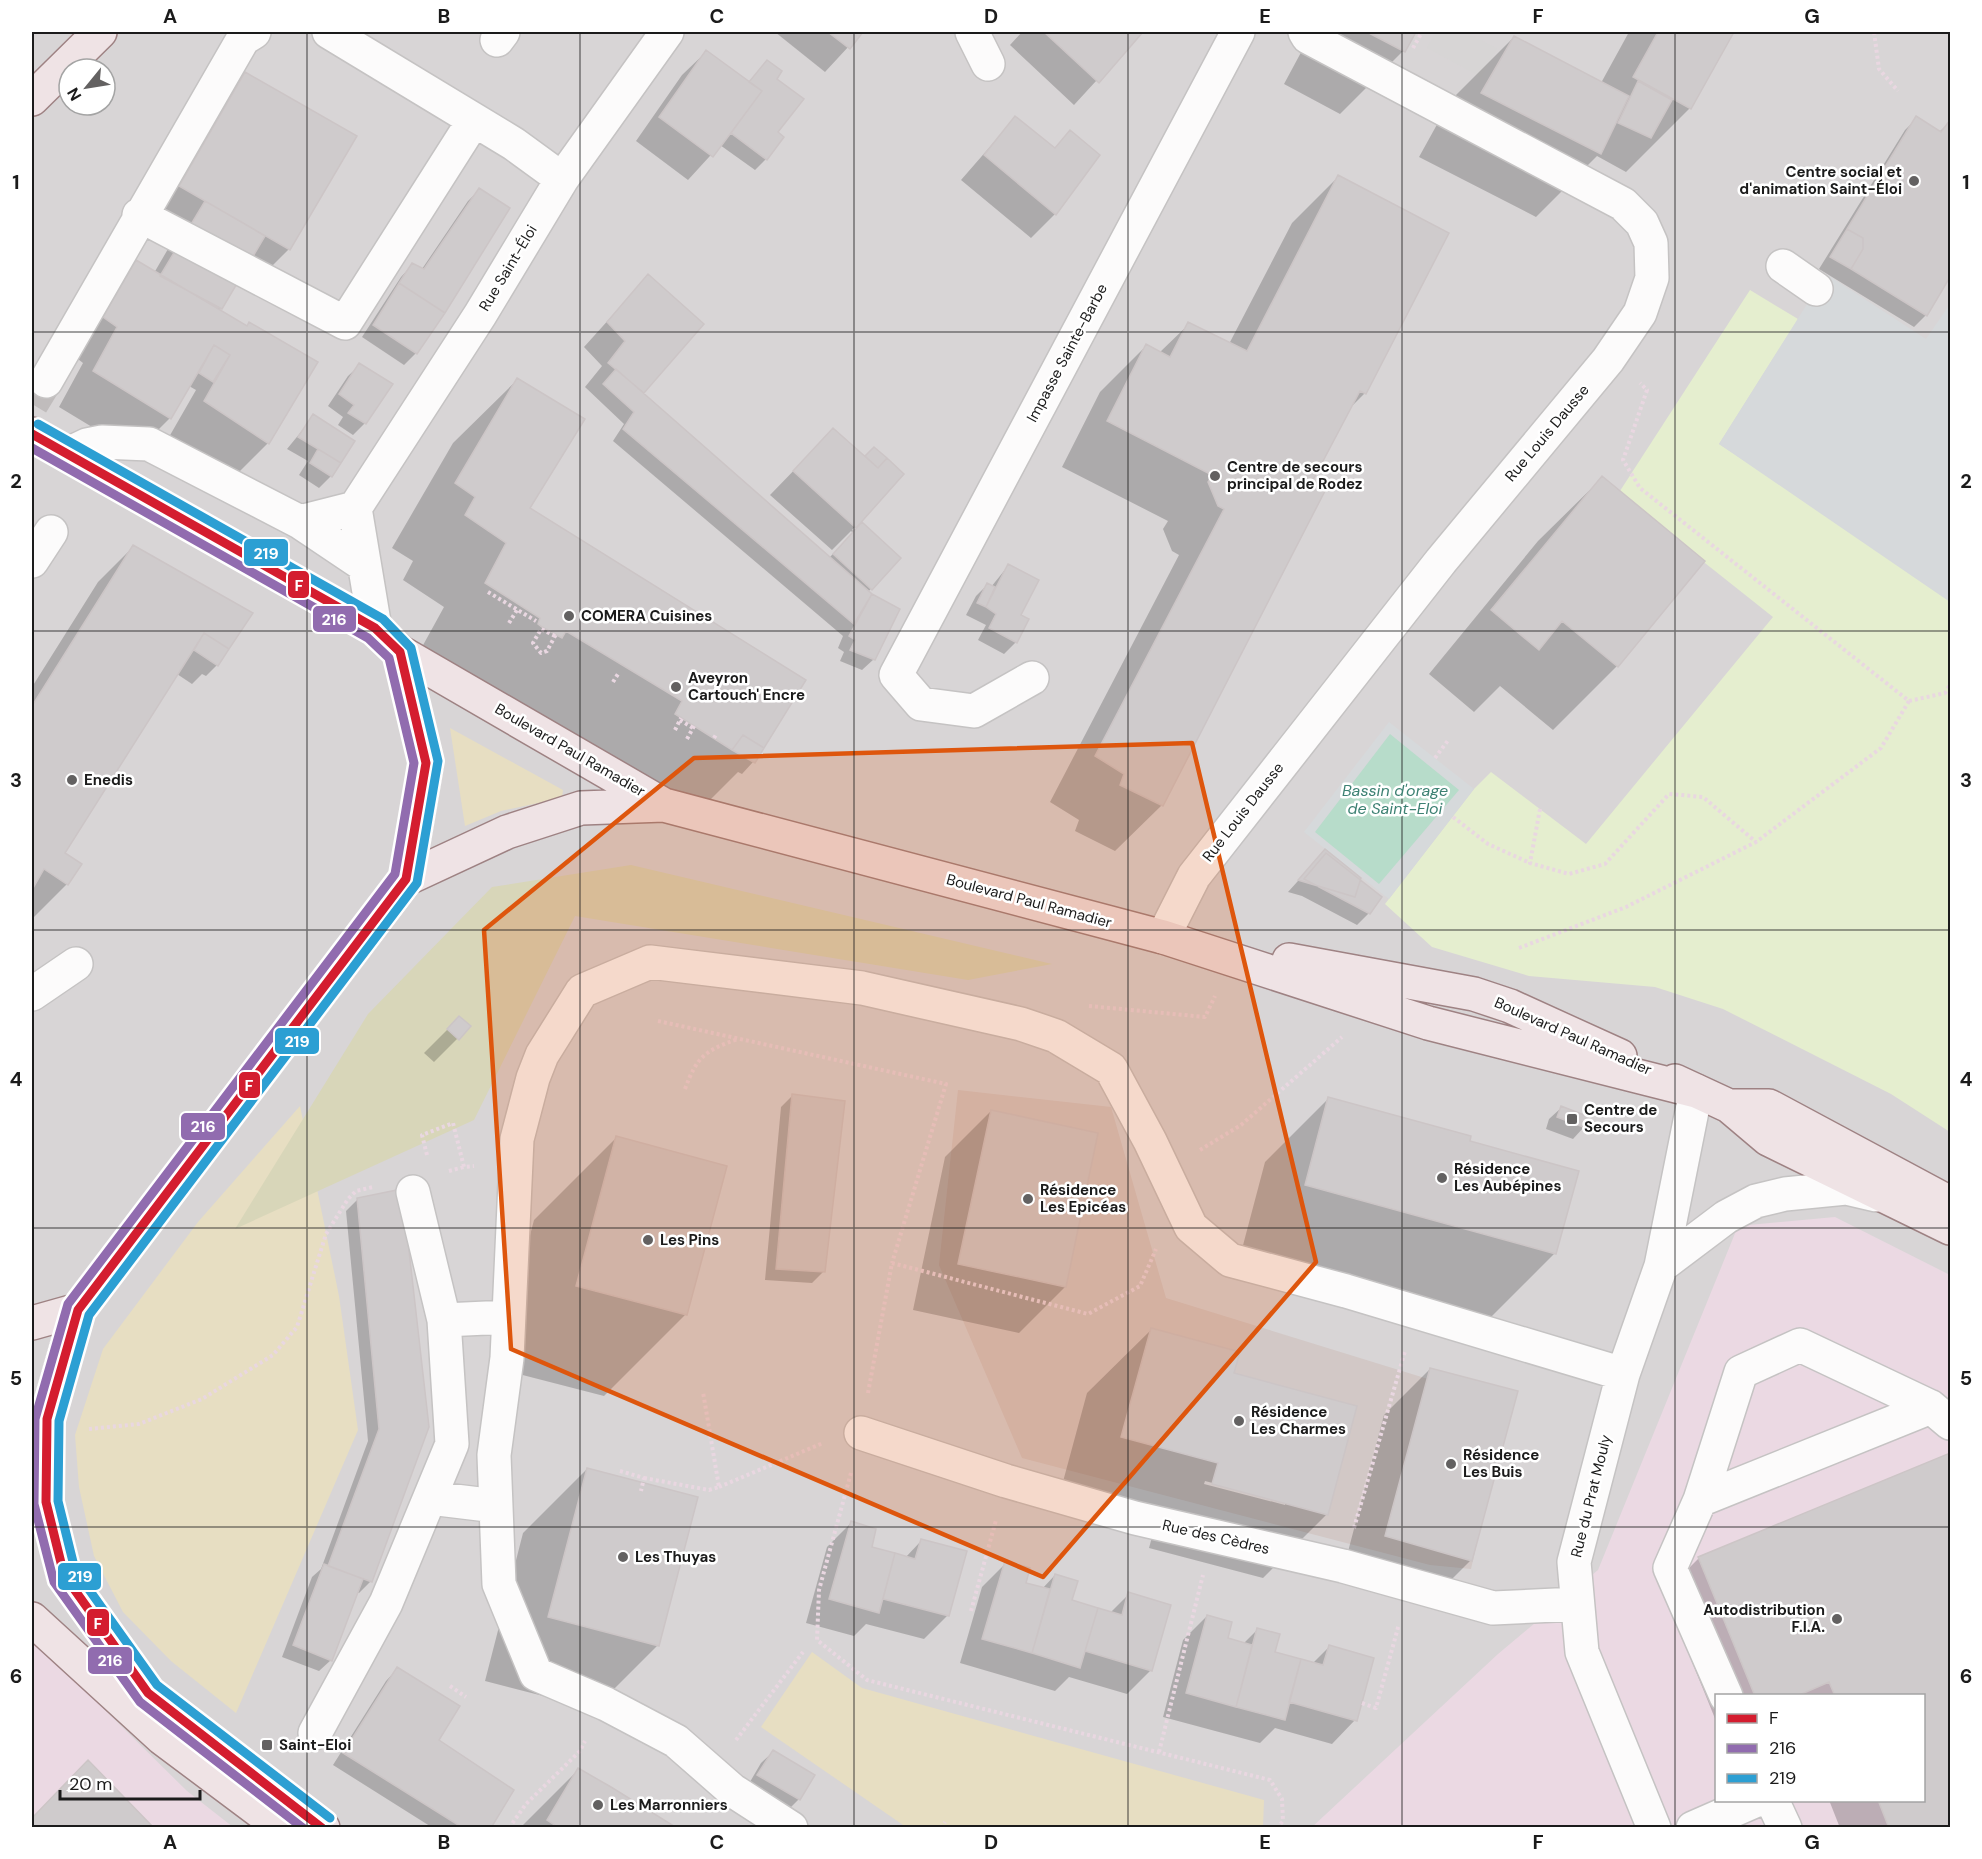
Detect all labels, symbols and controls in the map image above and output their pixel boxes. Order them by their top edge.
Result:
text: A [163,3,177,29]
text: B [438,3,450,29]
text: C [710,3,724,29]
text: D [984,3,998,29]
text: E [1259,3,1271,29]
text: F [1532,3,1544,29]
text: G [1804,3,1820,29]
north arrow [57,57,117,117]
text: N [62,84,86,105]
place label: Centre social et d'animation Saint-Éloi [1739,162,1902,199]
text: 1 [12,169,20,195]
text: 1 [1962,169,1970,195]
marker: Centre social et d'animation Saint-Éloi [1907,174,1921,188]
street label: Rue Saint-Éloi [474,221,542,315]
street label: Impasse Sainte-Barbe [1022,280,1112,426]
street label: Rue Louis Dausse [1500,380,1594,486]
place label: Centre de secours principal de Rodez [1227,457,1362,494]
text: 2 [10,468,22,494]
text: 2 [1960,468,1972,494]
marker: Centre de secours principal de Rodez [1208,469,1222,483]
line badge: 219 [243,538,289,567]
text: 219 [253,543,279,564]
line badge: F [287,570,310,599]
text: F [295,575,304,596]
line badge: 216 [312,605,357,633]
place label: COMERA Cuisines [581,606,712,626]
text: 216 [321,609,347,630]
marker: COMERA Cuisines [562,609,576,623]
place label: Aveyron Cartouch' Encre [688,668,805,705]
marker: Aveyron Cartouch' Encre [669,680,683,694]
street label: Boulevard Paul Ramadier [491,699,649,801]
street label: Rue Louis Dausse [1198,758,1288,866]
text: 3 [10,767,22,793]
text: 3 [1960,767,1972,793]
place label: Enedis [84,770,133,790]
marker: Enedis [65,773,79,787]
water label: Bassin d'orage de Saint-Eloi [1342,780,1448,819]
street label: Boulevard Paul Ramadier [944,869,1114,933]
street label: Boulevard Paul Ramadier [1491,992,1655,1080]
line badge: 219 [274,1027,320,1055]
text: 219 [284,1031,310,1052]
text: 4 [10,1066,23,1092]
text: 4 [1960,1066,1973,1092]
line badge: F [238,1071,261,1099]
text: F [245,1075,254,1096]
place label: Centre de Secours [1584,1100,1657,1137]
line badge: 216 [180,1112,226,1141]
marker: Centre de Secours [1565,1112,1579,1126]
text: 216 [190,1116,216,1137]
place label: Résidence Les Aubépines [1454,1159,1561,1196]
marker: Résidence Les Aubépines [1435,1171,1449,1185]
place label: Résidence Les Epicéas [1040,1180,1126,1217]
marker: Résidence Les Epicéas [1021,1192,1035,1206]
place label: Les Pins [660,1230,719,1250]
marker: Les Pins [641,1233,655,1247]
text: 5 [10,1365,22,1391]
text: 5 [1960,1365,1972,1391]
place label: Résidence Les Charmes [1251,1402,1346,1439]
marker: Résidence Les Charmes [1232,1414,1246,1428]
street label: Rue du Prat Mouly [1566,1432,1616,1559]
place label: Résidence Les Buis [1463,1445,1539,1482]
marker: Résidence Les Buis [1444,1457,1458,1471]
street label: Rue des Cèdres [1160,1515,1272,1559]
place label: Les Thuyas [635,1547,716,1567]
marker: Les Thuyas [616,1550,630,1564]
line badge: 219 [57,1562,102,1591]
text: 219 [67,1566,93,1587]
place label: Autodistribution F.I.A. [1703,1600,1825,1637]
line badge: F [86,1608,110,1637]
marker: Autodistribution F.I.A. [1830,1612,1844,1626]
text: F [94,1613,103,1634]
line badge: 216 [87,1646,133,1675]
text: 216 [97,1650,123,1671]
text: 6 [10,1663,22,1689]
text: 6 [1960,1663,1972,1689]
legend [1715,1694,1925,1802]
text: F [1769,1706,1779,1730]
place label: Saint-Eloi [279,1735,351,1755]
text: 216 [1769,1736,1796,1760]
marker: Saint-Eloi [260,1738,274,1752]
scale bar [60,1763,200,1801]
text: 219 [1769,1766,1796,1790]
text: 20 m [69,1772,112,1796]
place label: Les Marronniers [610,1795,728,1815]
marker: Les Marronniers [591,1798,605,1812]
text: A [163,1829,177,1855]
text: B [438,1829,450,1855]
text: C [710,1829,724,1855]
text: D [984,1829,998,1855]
text: E [1259,1829,1271,1855]
text: F [1532,1829,1544,1855]
text: G [1804,1829,1820,1855]

